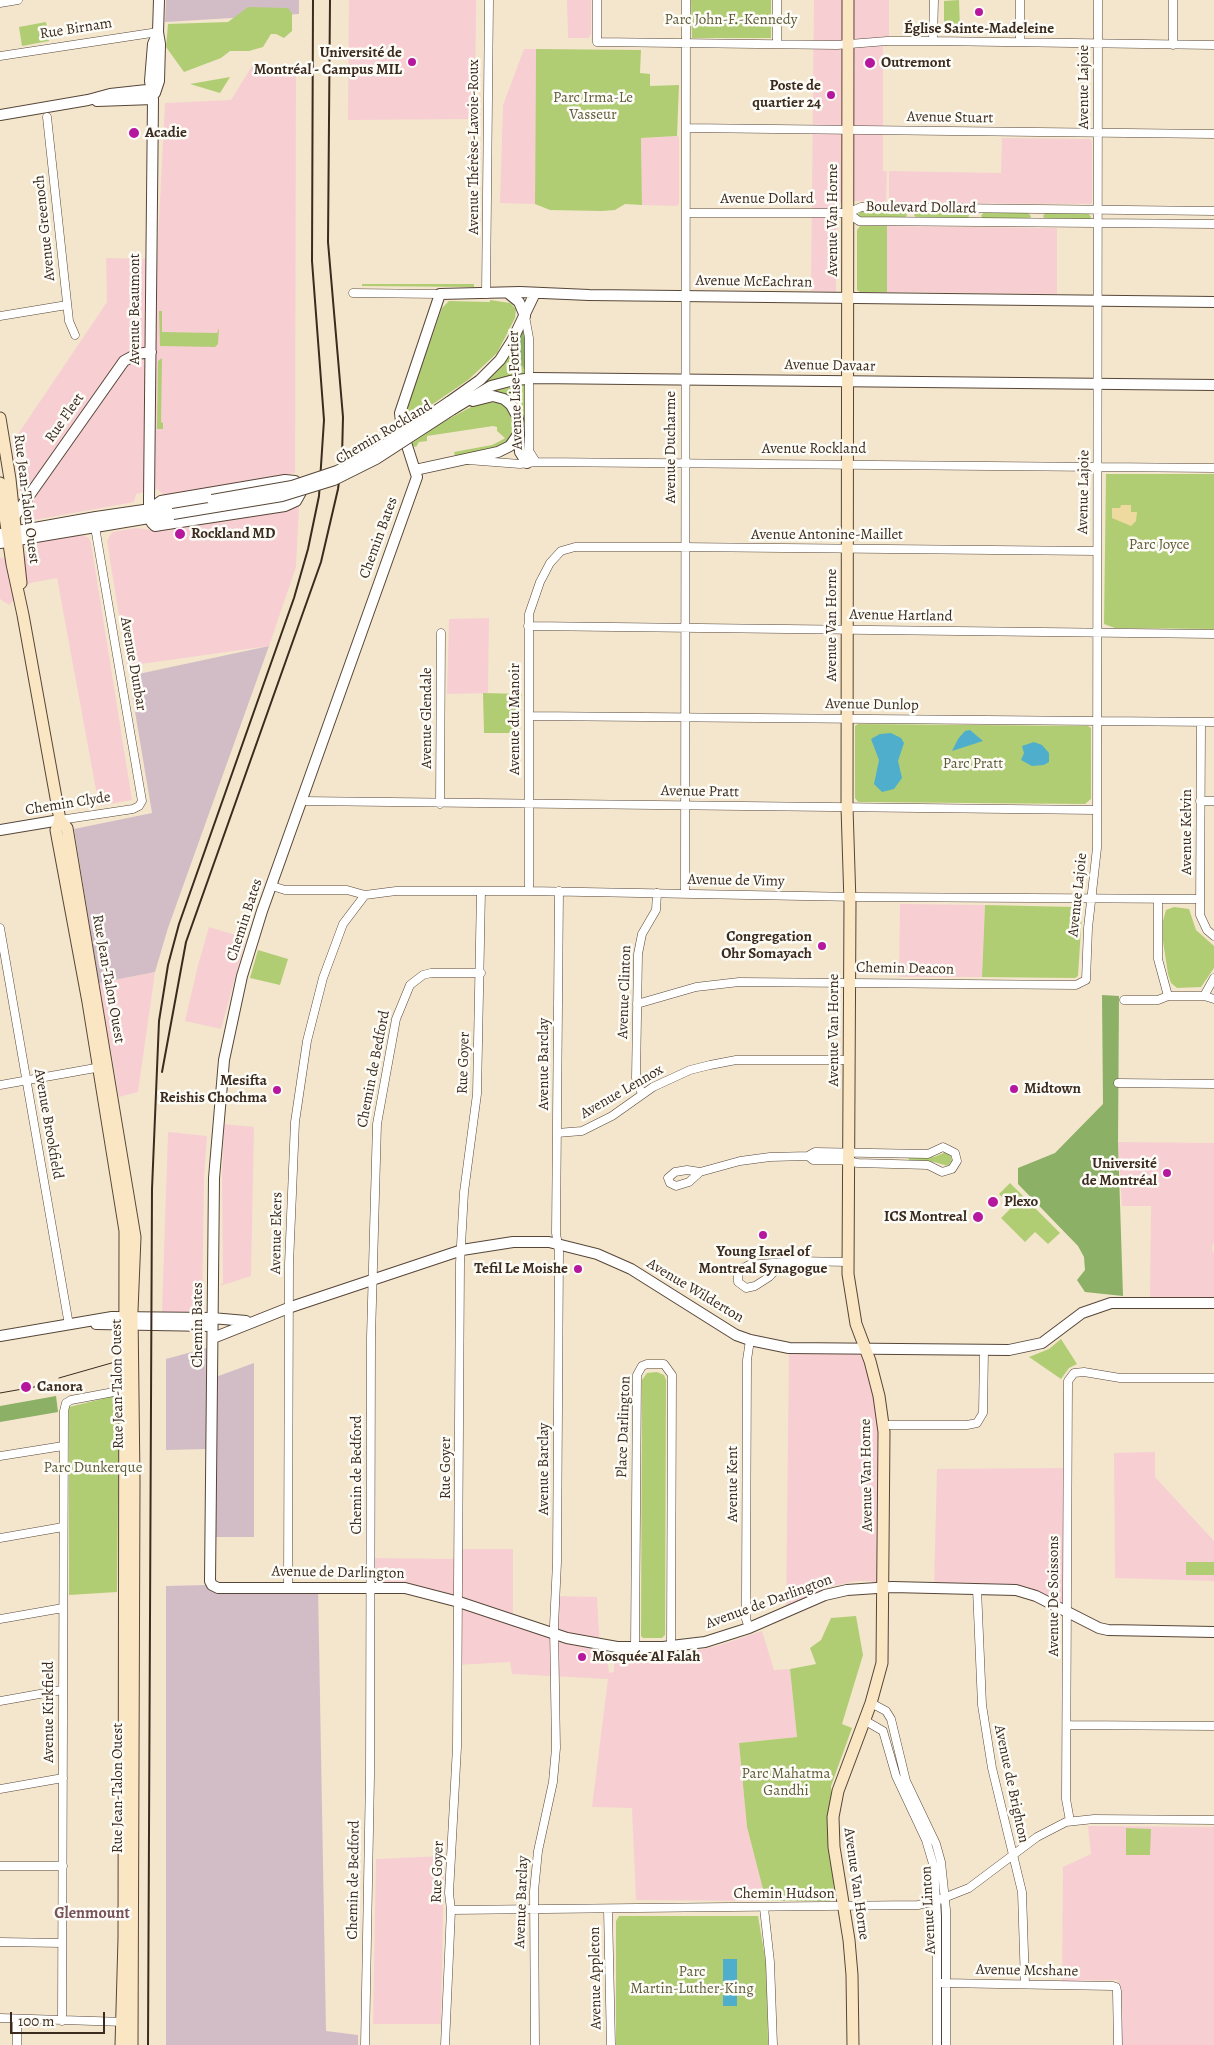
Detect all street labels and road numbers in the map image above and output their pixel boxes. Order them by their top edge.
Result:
street label: Rue Birnam [39,14,113,44]
street label: Avenue Lajoie [1075,45,1093,129]
street label: Avenue Thérèse-Lavoie-Roux [465,59,483,235]
street label: Avenue Stuart [907,108,993,128]
street label: Avenue Van Horne [824,164,842,276]
street label: Avenue Greenoch [30,174,60,282]
street label: Avenue Dollard [720,190,814,208]
street label: Boulevard Dollard [865,198,977,218]
street label: Avenue Beaumont [126,253,144,365]
street label: Avenue McEachran [696,272,812,292]
street label: Avenue Lise-Fortier [505,330,527,450]
street label: Avenue Davaar [784,356,876,376]
street label: Rue Fleet [41,390,89,446]
street label: Avenue Ducharme [662,391,680,503]
street label: Chemin Rockland [333,397,435,469]
street label: Rue Jean-Talon Ouest [9,433,43,565]
street label: Avenue Rockland [762,440,866,458]
street label: Avenue Lajoie [1074,450,1094,534]
street label: Chemin Bates [356,495,402,581]
street label: Avenue Antonine-Maillet [751,526,903,544]
street label: Avenue Van Horne [823,569,841,681]
street label: Avenue Hartland [849,606,953,626]
street label: Avenue Dunbar [116,616,150,712]
street label: Avenue du Manoir [506,663,524,775]
street label: Avenue Glendale [418,667,436,769]
street label: Avenue Dunlop [825,695,919,715]
street label: Avenue Pratt [661,782,739,802]
street label: Chemin Clyde [24,788,112,820]
street label: Avenue Kelvin [1178,789,1196,875]
street label: Avenue Lajoie [1065,852,1091,938]
street label: Avenue de Vimy [687,871,785,891]
street label: Chemin Bates [223,876,267,964]
street label: Rue Jean-Talon Ouest [88,913,128,1045]
street label: Avenue Clinton [614,945,636,1039]
street label: Chemin Deacon [856,959,954,979]
street label: Avenue Van Horne [825,974,843,1086]
street label: Chemin de Bedford [354,1009,394,1129]
street label: Avenue Barclay [535,1018,553,1110]
street label: Rue Goyer [454,1032,474,1094]
street label: Avenue Lennox [577,1061,667,1123]
street label: Avenue Brookfield [29,1067,67,1181]
street label: Avenue Ekers [267,1192,287,1274]
street label: Avenue Wilderton [643,1255,747,1327]
street label: Chemin Bates [189,1282,207,1368]
street label: Rue Jean-Talon Ouest [108,1319,128,1449]
street label: Place Darlington [613,1376,635,1478]
street label: Chemin de Bedford [348,1415,366,1535]
street label: Avenue Van Horne [857,1418,877,1532]
street label: Avenue Barclay [535,1423,553,1515]
street label: Rue Goyer [437,1437,455,1499]
street label: Avenue Kent [724,1446,742,1522]
street label: Avenue De Soissons [1045,1535,1063,1657]
street label: Avenue de Darlington [271,1563,405,1583]
street label: Avenue de Darlington [703,1571,835,1633]
street label: Avenue Kirkfield [40,1661,58,1763]
street label: Rue Jean-Talon Ouest [109,1723,127,1853]
street label: Avenue de Brighton [990,1723,1032,1845]
street label: Chemin de Bedford [344,1820,364,1940]
street label: Avenue Van Horne [839,1827,873,1941]
street label: Rue Goyer [428,1841,448,1903]
street label: Avenue Barclay [511,1855,533,1949]
street label: Avenue Linton [918,1865,940,1955]
street label: Chemin Hudson [733,1885,835,1903]
street label: Avenue Appleton [586,1926,606,2030]
street label: Avenue Mcshane [976,1961,1078,1981]

